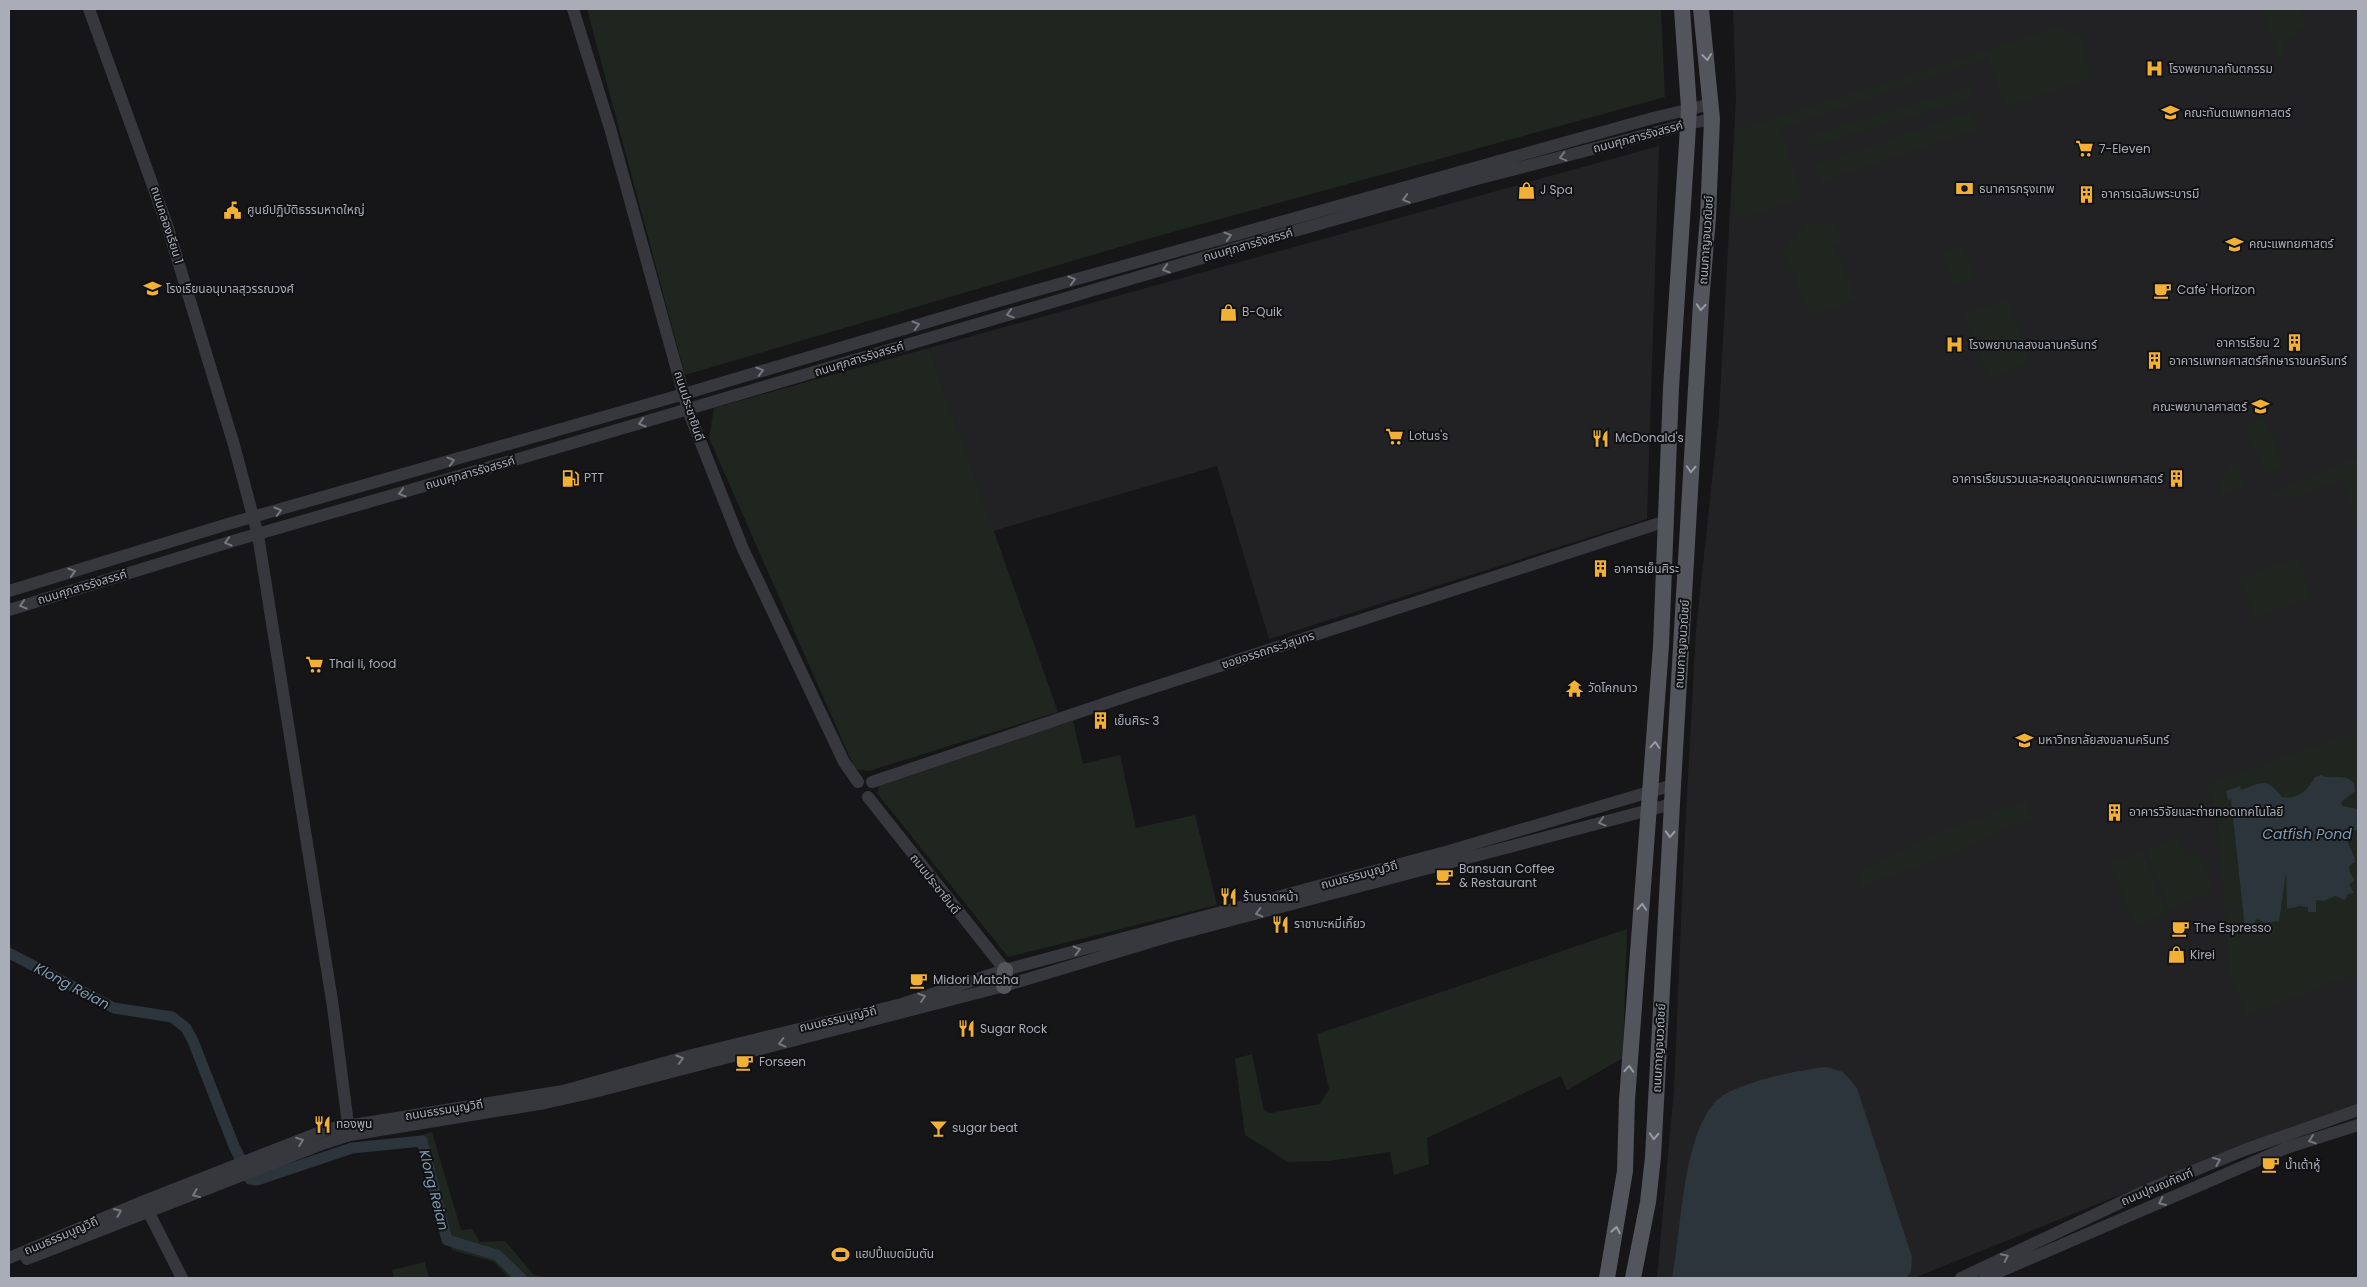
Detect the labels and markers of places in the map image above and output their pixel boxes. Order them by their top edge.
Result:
hospital icon: โรงพยาบาลทันตกรรม [2145,59,2165,79]
place label: โรงพยาบาลทันตกรรม [2169,60,2273,77]
school or university icon: คณะทันตแพทยศาสตร์ [2160,103,2180,123]
place label: คณะทันตแพทยศาสตร์ [2184,104,2291,121]
supermarket icon: 7-Eleven [2075,139,2095,159]
place label: 7-Eleven [2099,140,2151,157]
bank icon: ธนาคารกรุงเทพ [1955,179,1975,199]
shop icon: J Spa [1516,180,1536,200]
place label: ธนาคารกรุงเทพ [1979,180,2055,197]
place label: J Spa [1540,181,1573,198]
building icon: อาคารเฉลิมพระบารมี [2077,184,2097,204]
place label: อาคารเฉลิมพระบารมี [2101,185,2199,202]
public building icon: ศูนย์ปฏิบัติธรรมหาดใหญ่ [223,200,243,220]
place label: ศูนย์ปฏิบัติธรรมหาดใหญ่ [247,201,365,218]
school or university icon: คณะแพทยศาสตร์ [2225,234,2245,254]
place label: คณะแพทยศาสตร์ [2249,235,2334,252]
school or university icon: โรงเรียนอนุบาลสุวรรณวงศ์ [142,279,162,299]
place label: โรงเรียนอนุบาลสุวรรณวงศ์ [166,280,294,297]
cafe icon: Cafe' Horizon [2153,280,2173,300]
place label: Cafe' Horizon [2177,281,2255,298]
shop icon: B-Quik [1218,302,1238,322]
place label: B-Quik [1242,303,1283,320]
building icon: อาคารเรียน 2 [2284,333,2304,353]
place label: อาคารเรียน 2 [2216,334,2280,351]
hospital icon: โรงพยาบาลสงขลานครินทร์ [1945,335,1965,355]
place label: โรงพยาบาลสงขลานครินทร์ [1969,336,2097,353]
building icon: อาคารเเพทยศาสตร์ศึกษาราชนครินทร์ [2145,351,2165,371]
place label: อาคารเเพทยศาสตร์ศึกษาราชนครินทร์ [2169,352,2348,369]
school or university icon: คณะพยาบาลศาสตร์ [2251,397,2271,417]
place label: คณะพยาบาลศาสตร์ [2153,398,2248,415]
supermarket icon: Lotus's [1385,426,1405,446]
place label: Lotus's [1409,427,1448,444]
restaurant icon: McDonald's [1591,428,1611,448]
place label: McDonald's [1615,429,1684,446]
fuel station icon: PTT [560,468,580,488]
place label: PTT [584,469,604,486]
building icon: อาคารเรียนรวมเเละหอสมุดคณะเเพทยศาสตร์ [2167,469,2187,489]
place label: อาคารเรียนรวมเเละหอสมุดคณะเเพทยศาสตร์ [1952,470,2164,487]
building icon: อาคารเย็นศิระ [1590,559,1610,579]
place label: อาคารเย็นศิระ [1614,560,1679,577]
supermarket icon: Thai li, food [305,654,325,674]
place label: Thai li, food [329,655,396,672]
temple icon: วัดโคกนาว [1564,678,1584,698]
place label: วัดโคกนาว [1588,679,1638,696]
building icon: เย็นศิระ 3 [1090,711,1110,731]
place label: เย็นศิระ 3 [1114,712,1159,729]
school or university icon: มหาวิทยาลัยสงขลานครินทร์ [2014,730,2034,750]
place label: มหาวิทยาลัยสงขลานครินทร์ [2038,731,2170,748]
building icon: อาคารวิจัยและถ่ายทอดเทคโนโลยี [2105,802,2125,822]
place label: อาคารวิจัยและถ่ายทอดเทคโนโลยี [2129,803,2283,820]
place label: Bansuan Coffee & Restaurant [1459,860,1555,891]
cafe icon: Bansuan Coffee & Restaurant [1435,866,1455,886]
restaurant icon: ร้านราดหน้า [1219,887,1239,907]
place label: ร้านราดหน้า [1243,888,1298,905]
restaurant icon: ราชาบะหมี่เกี๊ยว [1270,914,1290,934]
place label: ราชาบะหมี่เกี๊ยว [1294,915,1366,932]
cafe icon: The Espresso [2170,918,2190,938]
place label: The Espresso [2194,919,2272,936]
shop icon: Kirei [2166,945,2186,965]
place label: Kirei [2190,946,2215,963]
cafe icon: Midori Matcha [909,970,929,990]
place label: Midori Matcha [933,971,1019,988]
restaurant icon: Sugar Rock [956,1019,976,1039]
place label: Sugar Rock [980,1020,1048,1037]
cafe icon: Forseen [735,1052,755,1072]
place label: Forseen [759,1053,806,1070]
restaurant icon: ทองพูน [312,1114,332,1134]
place label: ทองพูน [336,1115,372,1132]
bar icon: sugar beat [928,1118,948,1138]
place label: sugar beat [952,1119,1018,1136]
cafe icon: น้ำเต้าหู้ [2261,1155,2281,1175]
place label: น้ำเต้าหู้ [2285,1156,2320,1173]
sports icon: แฮปปี้แบตมินตัน [831,1244,851,1264]
place label: แฮปปี้แบตมินตัน [855,1245,934,1262]

